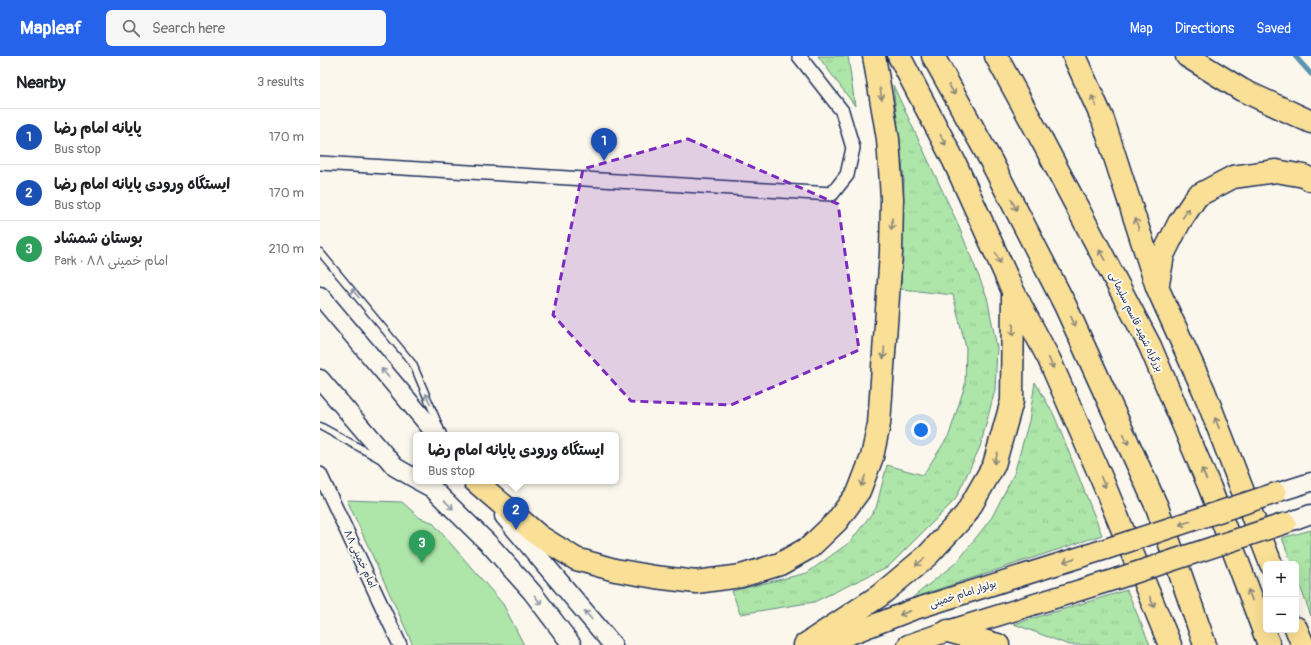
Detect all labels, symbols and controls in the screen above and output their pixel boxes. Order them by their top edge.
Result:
search box [106,10,386,46]
text: Mapleaf [20,16,82,40]
icon: search [120,17,142,39]
text: Search here [152,19,225,38]
text: Map [1130,20,1153,37]
text: Directions [1175,20,1234,37]
text: Saved [1256,20,1291,37]
text: Nearby [16,72,65,93]
text: 3 results [257,74,304,90]
one-way arrow [949,84,957,96]
one-way arrow [877,87,885,100]
one-way arrow [1090,95,1097,107]
text: پایانه امام رضا [54,119,142,138]
pin: 1 [591,128,617,161]
text: 1 [26,129,32,145]
text: 170 m [269,129,304,145]
one-way arrow [940,134,948,146]
text: Bus stop [54,141,101,157]
text: ایستگاه ورودی پایانه امام رضا [54,175,230,194]
text: 2 [25,185,33,201]
text: 170 m [269,185,304,201]
text: Bus stop [54,197,101,213]
one-way arrow [1011,198,1018,210]
one-way arrow [1182,207,1190,218]
one-way arrow [888,217,895,230]
one-way arrow [1132,218,1140,230]
text: بوستان شمشاد [54,229,143,248]
text: 3 [25,241,33,257]
text: 210 m [268,241,304,257]
one-way arrow [1098,249,1105,261]
one-way arrow [995,252,1002,264]
text: Park · امام خمینی ۸۸ [54,253,168,269]
street label: بزرگراه شهید قاسم سلیمانی [1106,270,1165,374]
one-way arrow [350,288,359,299]
one-way arrow [1069,314,1077,326]
one-way arrow [1009,323,1017,336]
one-way arrow [881,346,888,359]
one-way arrow [1048,357,1055,369]
one-way arrow [380,368,389,378]
one-way arrow [424,394,431,406]
one-way arrow [1213,418,1220,430]
your location [911,420,931,440]
popup [413,432,619,484]
one-way arrow [1123,433,1131,445]
text: ایستگاه ورودی پایانه امام رضا [428,441,604,460]
one-way arrow [992,451,999,464]
text: Bus stop [428,463,475,479]
one-way arrow [1199,469,1207,481]
one-way arrow [859,474,866,486]
one-way arrow [1099,476,1107,488]
pin: 2 [503,497,529,530]
one-way arrow [444,500,454,510]
one-way arrow [1179,520,1192,527]
street label: امام خمینی ۸۸ [340,528,379,590]
pin: 3 [409,530,435,563]
one-way arrow [915,557,925,566]
one-way arrow [1063,557,1075,565]
map controls [1263,561,1299,633]
button: + [1263,561,1299,597]
street label: بولوار امام خمینی [928,577,998,611]
one-way arrow [1246,590,1254,602]
one-way arrow [534,594,542,605]
one-way arrow [1149,596,1157,608]
button: − [1263,597,1299,633]
one-way arrow [900,609,912,617]
one-way arrow [584,610,593,621]

